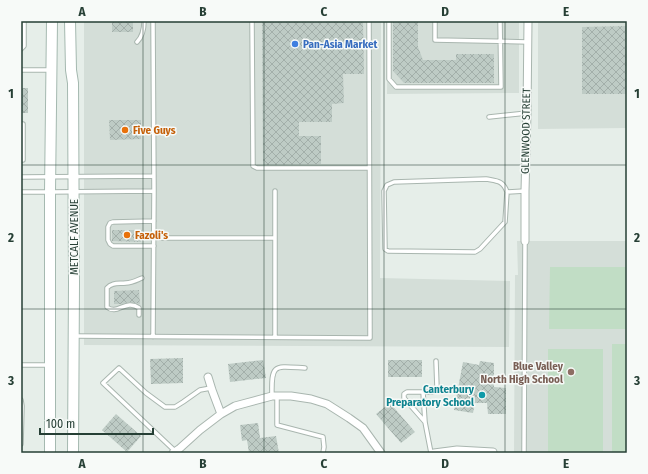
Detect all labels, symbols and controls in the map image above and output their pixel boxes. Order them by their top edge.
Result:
text: A [77,4,86,19]
text: B [199,4,207,19]
text: C [321,4,328,19]
text: D [441,4,449,19]
text: E [563,4,569,19]
place label: Pan-Asia Market [303,38,378,51]
marker: Pan-Asia Market [290,39,300,49]
text: 1 [8,86,14,101]
text: 1 [634,86,640,101]
street label: GLENWOOD STREET [519,87,533,174]
place label: Five Guys [133,124,176,137]
marker: Five Guys [120,125,130,135]
street label: METCALF AVENUE [68,199,81,275]
place label: Fazoli's [135,229,168,242]
text: 2 [7,230,14,245]
marker: Fazoli's [122,230,132,240]
text: 2 [633,230,640,245]
place label: Blue Valley North High School [481,360,564,386]
marker: Blue Valley North High School [566,367,576,377]
text: 3 [7,373,14,388]
text: 3 [633,373,640,388]
place label: Canterbury Preparatory School [386,383,475,409]
marker: Canterbury Preparatory School [477,390,487,400]
scale bar [40,410,153,436]
text: 100 m [46,417,75,431]
text: A [77,456,86,471]
text: B [199,456,207,471]
text: C [321,456,328,471]
text: D [441,456,449,471]
text: E [563,456,569,471]

